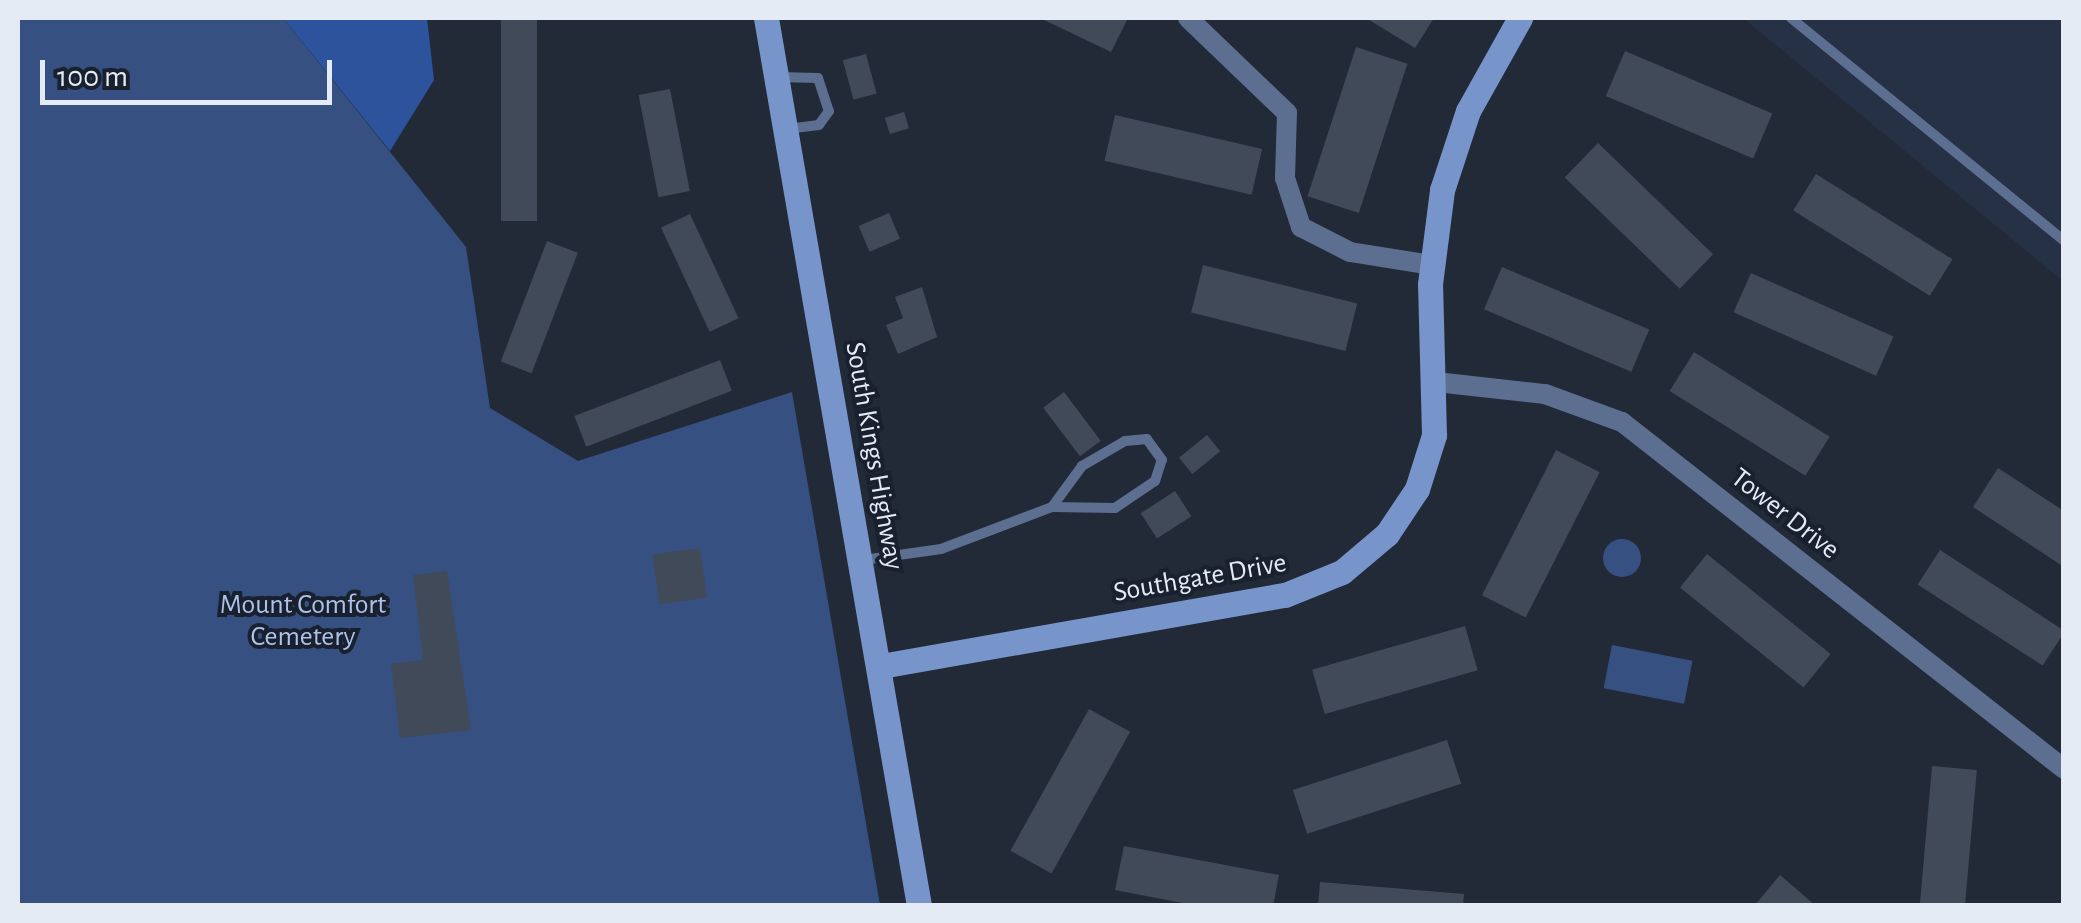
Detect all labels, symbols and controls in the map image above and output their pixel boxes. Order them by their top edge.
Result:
scale bar [45,40,338,102]
text: 100 m [57,62,128,92]
street label: South Kings Highway [837,340,911,572]
street label: Tower Drive [1724,461,1846,567]
street label: Southgate Drive [1111,546,1289,610]
park label: Mount Comfort Cemetery [220,588,386,654]

